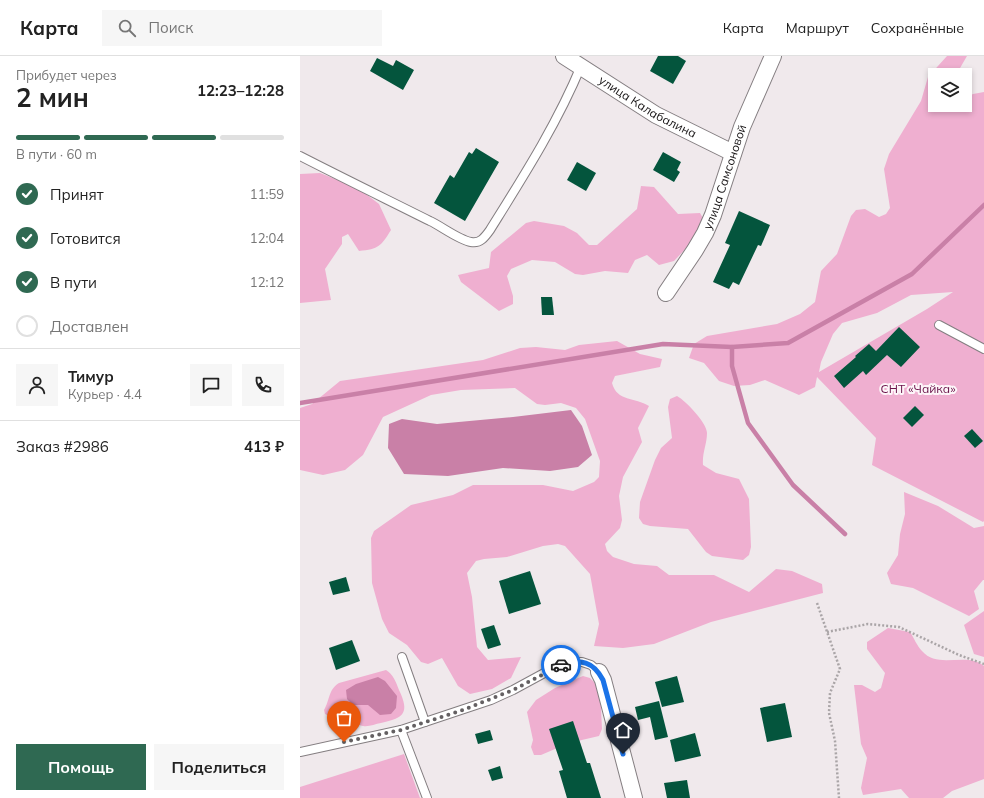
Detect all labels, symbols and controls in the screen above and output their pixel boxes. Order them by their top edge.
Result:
search box [102,10,382,46]
text: Карта [20,16,78,40]
icon: search [116,17,138,39]
text: Поиск [148,18,193,37]
text: Карта [723,19,764,37]
text: Маршрут [786,19,849,37]
text: Сохранённые [871,19,964,37]
text: Прибудет через [16,67,117,83]
map controls [928,68,972,112]
button: layers [928,68,972,112]
street label: улица Калабалина [596,72,699,141]
text: 2 мин [16,81,89,114]
text: 12:23–12:28 [197,81,284,100]
street label: улица Самсоновой [700,123,749,232]
text: В пути · 60 m [16,146,97,162]
icon: check [16,183,38,205]
text: Принят [50,185,104,204]
text: 11:59 [250,186,284,202]
icon: check [16,227,38,249]
text: Готовится [50,229,121,248]
text: 12:04 [250,230,284,246]
icon: check [16,271,38,293]
text: В пути [50,273,97,292]
text: 12:12 [250,274,284,290]
text: Доставлен [50,317,129,336]
button: person [16,364,58,406]
button: chat [190,364,232,406]
button: phone [242,364,284,406]
text: Тимур [68,367,114,386]
park label: СНТ «Чайка» [880,381,956,396]
text: Курьер · 4.4 [68,386,142,402]
text: Заказ #2986 [16,437,109,456]
text: 413 ₽ [244,437,284,456]
courier [541,645,581,685]
icon: car [550,654,572,676]
pin [327,701,361,742]
icon: bag [333,707,355,729]
pin [606,713,640,754]
icon: home [612,719,634,741]
button: Помощь [16,744,146,790]
button: Поделиться [154,744,284,790]

